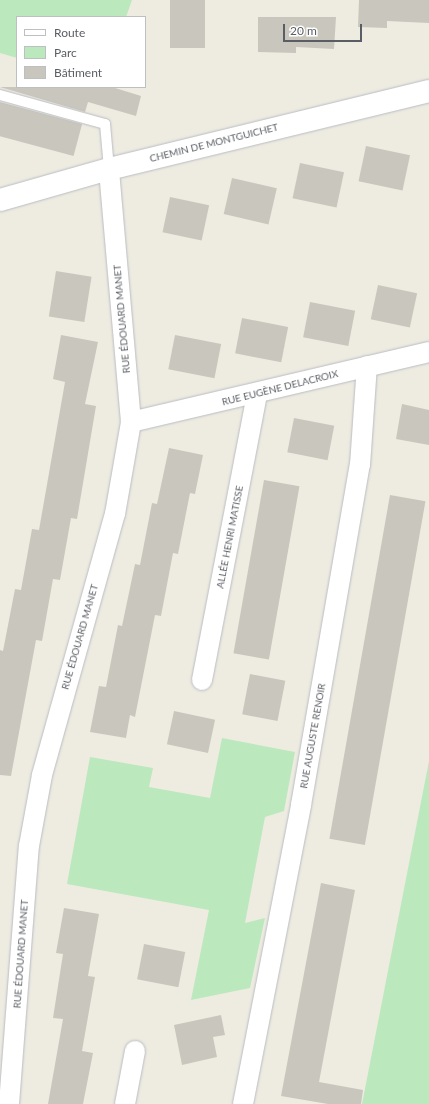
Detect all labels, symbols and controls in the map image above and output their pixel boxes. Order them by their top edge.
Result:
legend [16,16,146,88]
scale bar [285,16,364,42]
text: 20 m [290,23,317,38]
text: Route [54,25,85,40]
text: Parc [54,45,77,60]
text: Bâtiment [54,65,102,80]
street label: CHEMIN DE MONTGUICHET [148,121,280,165]
street label: RUE ÉDOUARD MANET [111,264,133,374]
street label: RUE EUGÈNE DELACROIX [221,368,339,408]
street label: ALLÉE HENRI MATISSE [214,485,246,589]
street label: RUE ÉDOUARD MANET [59,583,101,691]
street label: RUE AUGUSTE RENOIR [298,682,328,790]
street label: RUE ÉDOUARD MANET [11,899,31,1009]

